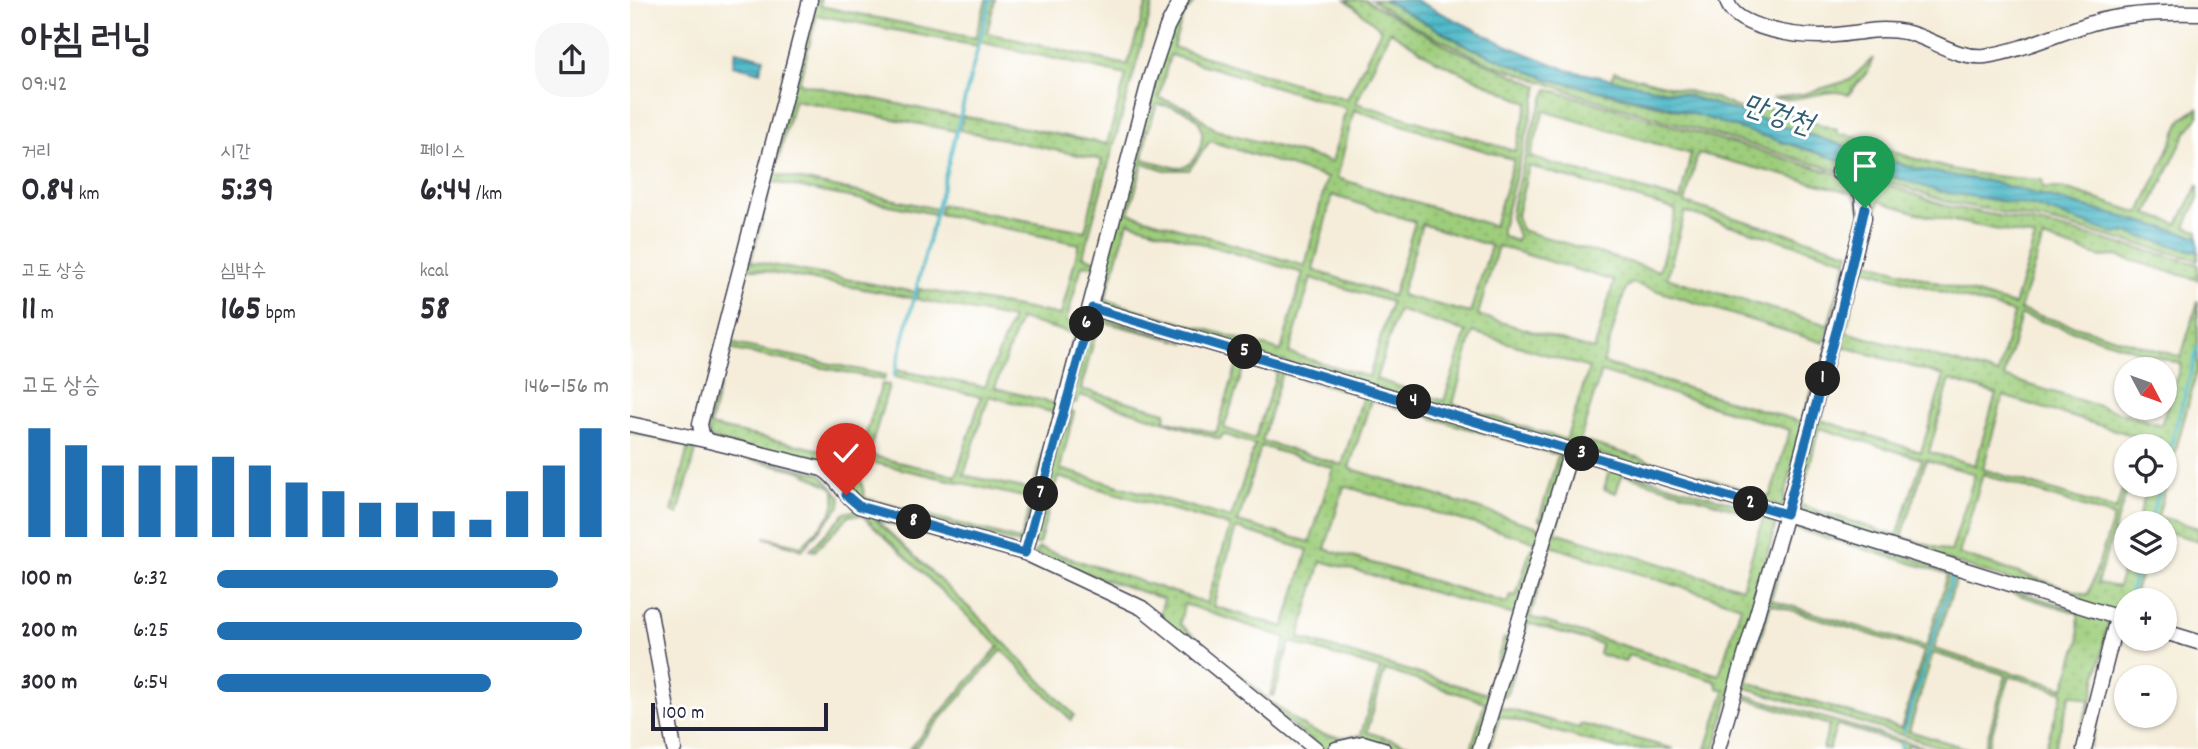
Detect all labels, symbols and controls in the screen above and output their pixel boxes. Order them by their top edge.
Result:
text: 아침 러닝 [21,15,152,70]
button: share [535,23,609,97]
text: 09:42 [21,69,67,102]
water label: 만겅천 [1736,86,1820,150]
pin [1835,136,1895,208]
text: 거리 [21,140,52,167]
text: 시간 [220,140,251,167]
text: 페이스 [420,140,466,167]
icon: arrive [1846,147,1884,185]
text: 0.84 [21,167,74,217]
text: 5:39 [220,167,274,217]
text: 6:44 [420,167,472,217]
text: km [74,182,100,209]
text: /km [472,182,502,209]
text: 고도 상승 [21,259,87,286]
text: 심박수 [220,259,266,286]
text: kcal [420,259,449,286]
text: 11 [21,286,36,336]
text: 165 [220,286,261,336]
text: 58 [420,286,450,336]
text: m [36,301,54,328]
text: bpm [261,301,296,328]
pin: 6 [1070,306,1105,342]
text: 6 [1082,310,1091,337]
pin: 5 [1228,334,1262,370]
text: 5 [1240,338,1249,365]
north arrow [2114,357,2177,420]
map controls [2114,357,2177,728]
pin: 1 [1806,362,1840,396]
text: 1 [1820,365,1825,392]
text: 고도 상승 [21,371,100,404]
text: 146–156 m [524,371,609,404]
pin: 4 [1396,384,1432,420]
text: 4 [1410,388,1417,415]
pin [816,423,876,495]
icon: check [827,434,865,472]
button: locate [2114,434,2177,497]
pin: 3 [1564,436,1600,472]
text: 3 [1577,440,1586,467]
pin: 7 [1024,476,1058,512]
text: 7 [1037,480,1044,507]
pin: 2 [1734,486,1768,522]
text: 2 [1746,490,1755,517]
pin: 8 [896,504,932,540]
text: 8 [910,508,917,535]
button: layers [2114,511,2177,574]
text: 100 m [21,563,72,596]
text: 6:32 [133,563,168,596]
button: + [2114,588,2177,651]
text: 200 m [21,615,77,648]
text: 6:25 [133,615,169,648]
button: − [2114,665,2177,728]
text: 300 m [21,667,77,700]
text: 6:54 [133,667,168,700]
scale bar [651,700,828,732]
text: 100 m [662,701,704,728]

